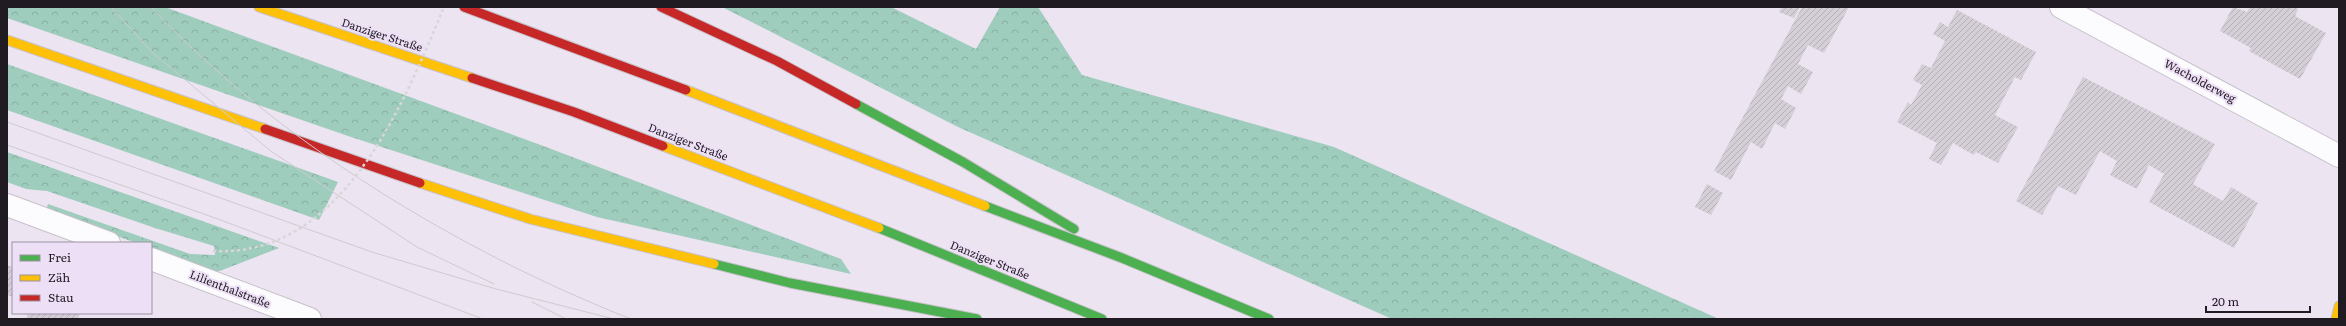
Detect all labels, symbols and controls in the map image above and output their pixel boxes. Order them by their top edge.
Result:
street label: Danziger Straße [340,13,425,55]
street label: Wacholderweg [2162,55,2240,106]
street label: Danziger Straße [646,118,731,164]
street label: Danziger Straße [948,236,1033,282]
legend [12,242,152,314]
text: Frei [48,248,71,266]
street label: Lilienthalstraße [188,265,273,311]
text: Zäh [48,268,70,286]
text: Stau [48,288,74,306]
scale bar [2206,288,2310,314]
text: 20 m [2212,292,2239,310]

